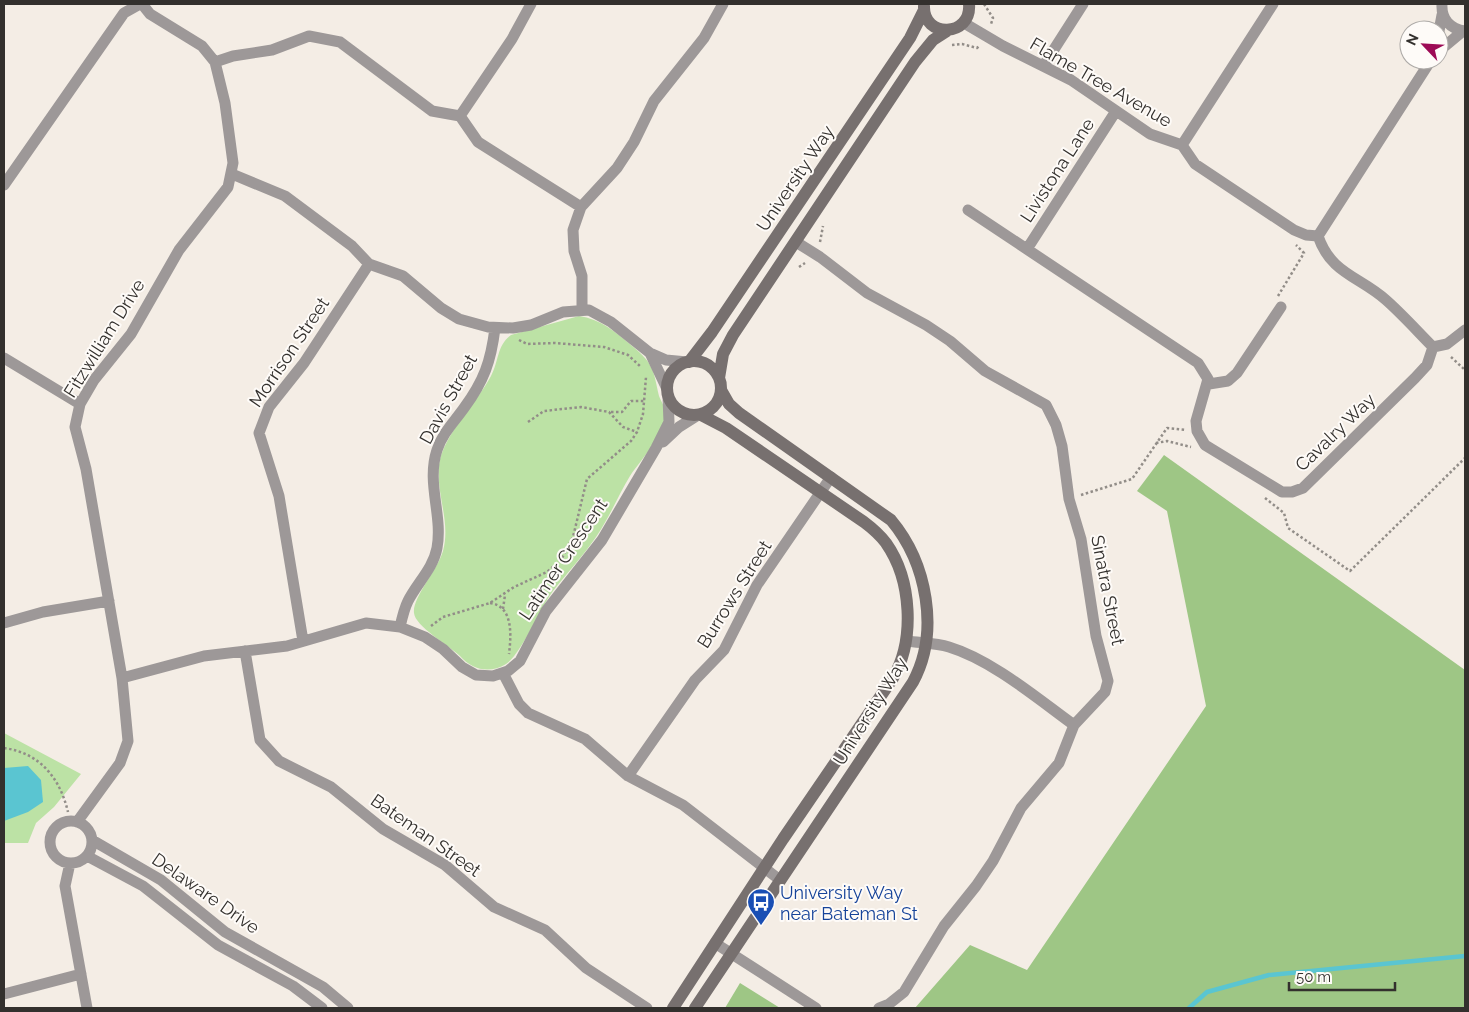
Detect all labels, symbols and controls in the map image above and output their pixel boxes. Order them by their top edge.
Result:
north arrow [1399,20,1449,70]
text: N [1403,31,1422,48]
street label: Flame Tree Avenue [1026,33,1176,131]
street label: Livistona Lane [1016,114,1099,226]
street label: University Way [752,121,838,235]
street label: Fitzwilliam Drive [59,275,149,401]
street label: Morrison Street [245,293,333,411]
street label: Davis Street [415,351,481,447]
street label: Cavalry Way [1291,389,1379,475]
street label: Latimer Crescent [515,494,611,624]
street label: Sinatra Street [1087,533,1129,647]
street label: Burrows Street [693,536,775,652]
street label: University Way [828,653,912,769]
street label: Bateman Street [367,789,485,881]
street label: Delaware Drive [148,848,264,938]
place label: University Way near Bateman St [780,882,918,924]
bus stop icon: University Way near Bateman St [746,887,776,926]
scale bar [1289,960,1395,992]
text: 50 m [1296,968,1331,986]

